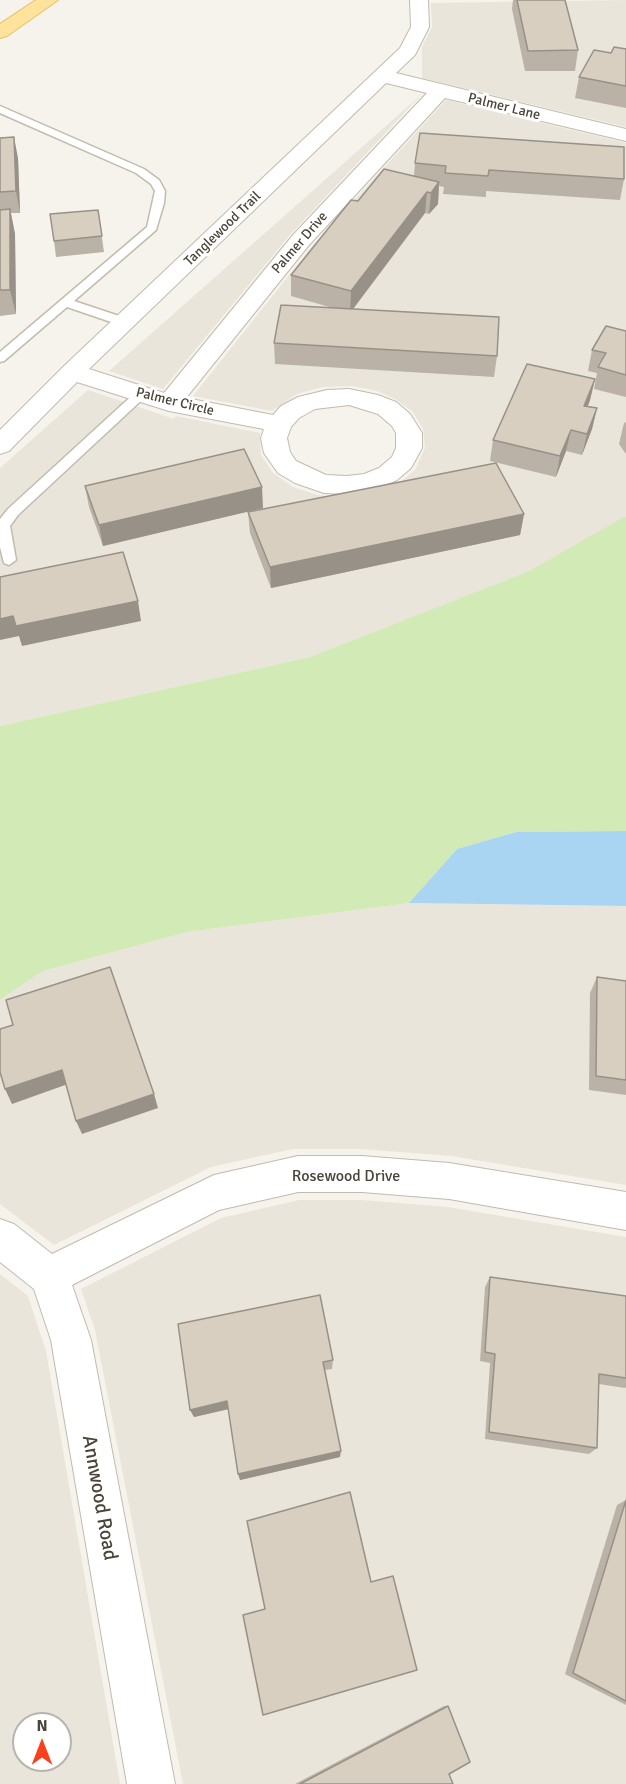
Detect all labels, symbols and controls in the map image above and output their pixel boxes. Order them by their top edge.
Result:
street label: Palmer Lane [466,90,542,124]
street label: Tanglewood Trail [181,188,265,270]
street label: Palmer Drive [269,209,331,277]
street label: Palmer Circle [134,384,216,420]
street label: Rosewood Drive [292,1167,400,1187]
street label: Annwood Road [76,1434,122,1562]
north arrow [12,1712,72,1772]
text: N [36,1716,48,1736]

